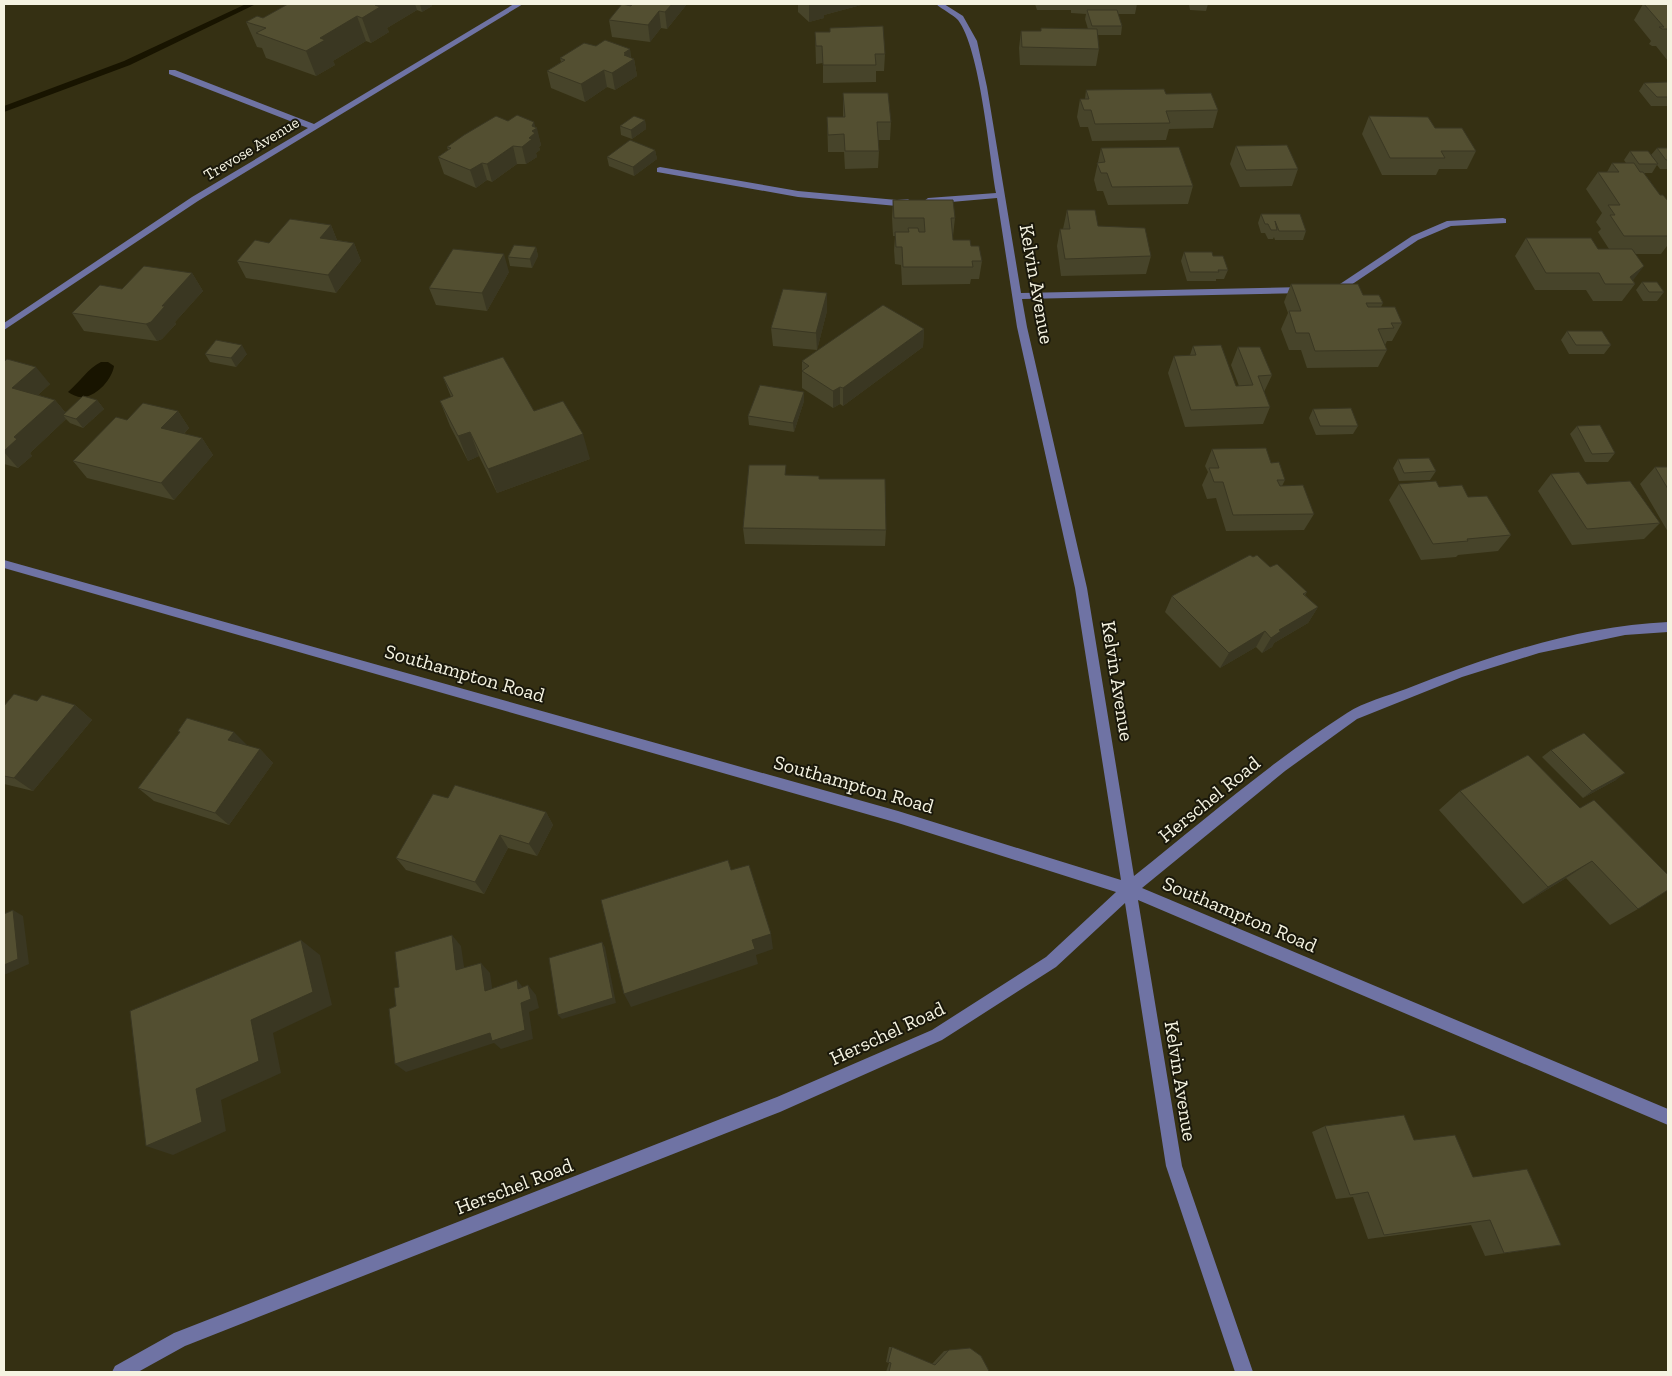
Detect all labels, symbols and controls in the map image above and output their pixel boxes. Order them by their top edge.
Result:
street label: Trevose Avenue [200,112,302,184]
street label: Kelvin Avenue [1015,222,1059,346]
street label: Kelvin Avenue [1097,619,1139,743]
street label: Southampton Road [382,639,548,707]
street label: Southampton Road [771,750,937,818]
street label: Herschel Road [1153,751,1265,847]
street label: Southampton Road [1159,871,1321,957]
street label: Herschel Road [826,996,948,1070]
street label: Kelvin Avenue [1160,1019,1202,1143]
street label: Herschel Road [452,1153,576,1219]

